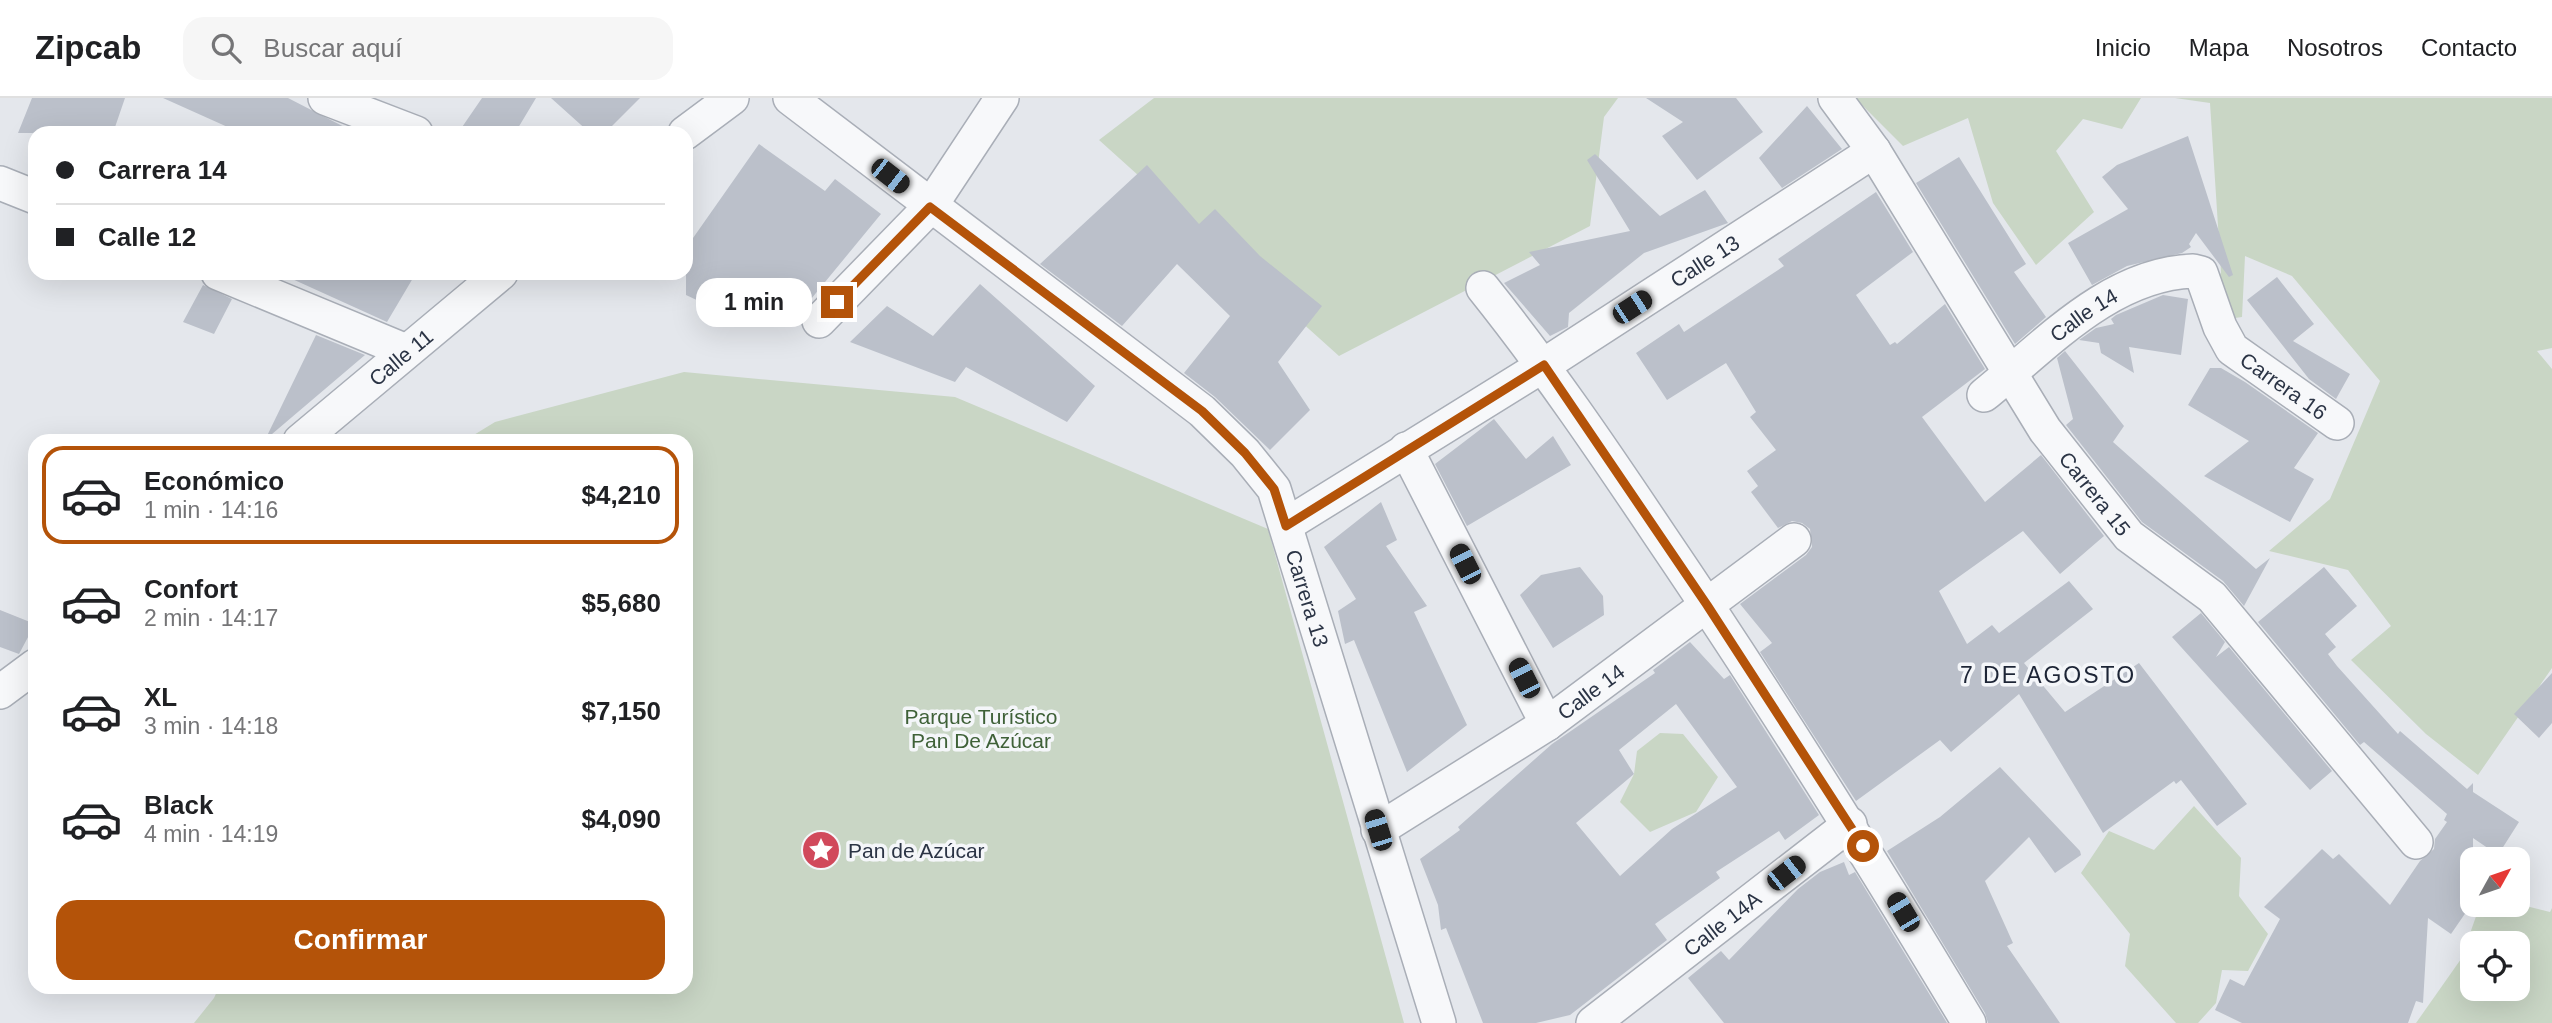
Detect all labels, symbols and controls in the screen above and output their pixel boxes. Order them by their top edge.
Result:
search box [183,17,673,80]
text: Zipcab [35,29,141,66]
icon: search [207,29,245,67]
text: Buscar aquí [263,33,402,63]
text: Inicio [2095,34,2151,61]
text: Mapa [2189,34,2249,61]
text: Nosotros [2287,34,2383,61]
text: Contacto [2421,34,2517,61]
text: Carrera 14 [98,155,227,185]
car [867,155,914,197]
text: Calle 12 [98,222,196,252]
street label: Calle 13 [1666,230,1743,291]
callout: 1 min [697,278,812,326]
street label: Calle 14 [2045,283,2121,346]
route end [821,286,853,318]
car [1609,287,1656,327]
text: 1 min [724,289,784,315]
street label: Calle 11 [364,324,437,390]
street label: Carrera 16 [2236,347,2332,424]
street label: Carrera 15 [2055,447,2135,540]
icon: car [60,464,123,527]
text: Económico [144,466,284,496]
text: $4,210 [581,480,661,510]
text: 1 min · 14:16 [144,497,278,523]
car [1447,541,1484,587]
street label: Carrera 13 [1282,547,1334,650]
icon: car [60,572,123,635]
text: Confort [144,574,238,604]
text: $5,680 [581,588,661,618]
text: 2 min · 14:17 [144,605,278,631]
car [1506,655,1543,701]
street label: Calle 14 [1553,659,1629,724]
district label: 7 DE AGOSTO [1960,662,2136,688]
icon: car [60,680,123,743]
text: XL [144,682,177,712]
text: $7,150 [581,696,661,726]
park label: Parque Turístico Pan De Azúcar [905,705,1057,752]
text: 3 min · 14:18 [144,713,278,739]
icon: car [60,788,123,851]
text: Black [144,790,213,820]
text: $4,090 [581,804,661,834]
car [1362,807,1395,853]
text: 4 min · 14:19 [144,821,278,847]
place icon: Pan de Azúcar [800,829,842,871]
route start [1847,830,1879,862]
place label: Pan de Azúcar [848,839,985,862]
north arrow [2460,847,2530,917]
map controls [2460,847,2530,1001]
car [1763,852,1810,894]
street label: Calle 14A [1679,886,1765,960]
car [1884,889,1923,935]
button: Confirmar [56,900,665,980]
button: locate [2460,931,2530,1001]

